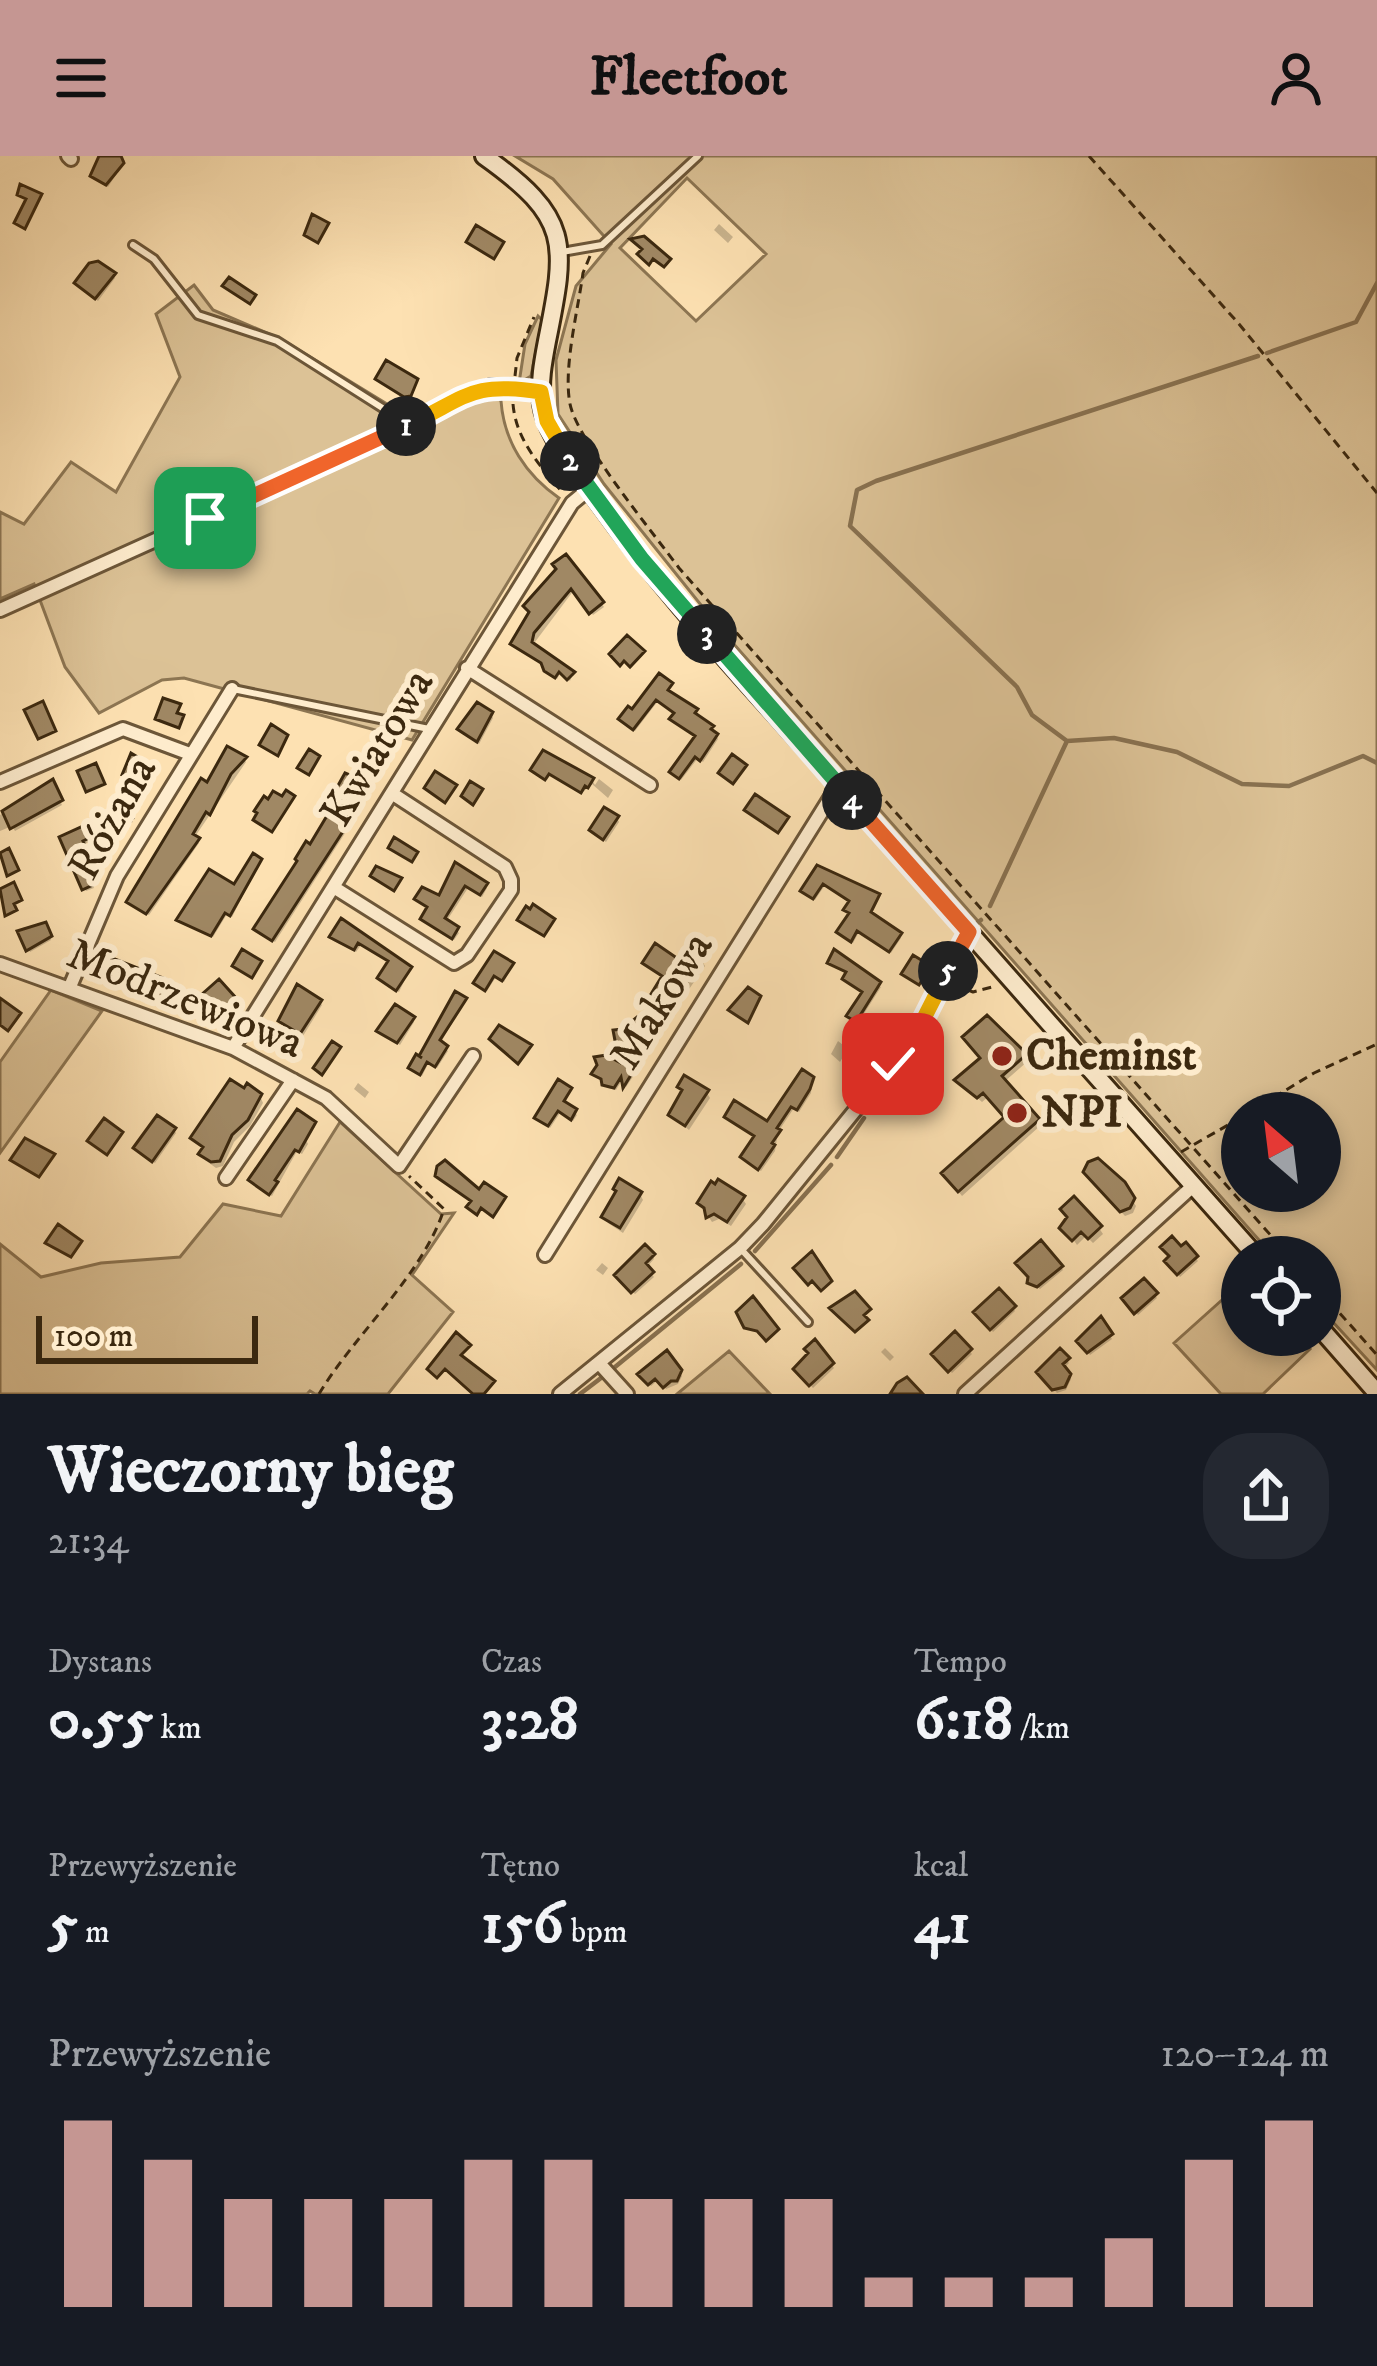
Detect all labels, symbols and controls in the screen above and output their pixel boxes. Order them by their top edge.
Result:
icon: menu [48,45,114,111]
text: Fleetfoot [590,45,787,112]
icon: person [1263,45,1329,111]
pin: 1 [376,396,436,456]
text: 1 [400,405,412,446]
pin: 2 [540,431,600,491]
text: 2 [562,440,578,481]
pin [154,467,256,569]
icon: arrive [172,485,238,551]
pin: 3 [677,604,737,664]
text: 3 [701,613,713,654]
street label: Kwiatowa [309,659,447,837]
street label: Różana [56,746,170,890]
pin: 4 [822,770,882,830]
text: 4 [843,779,862,820]
street label: Makowa [598,922,726,1080]
street label: Modrzewiowa [59,926,311,1072]
pin: 5 [918,941,978,1001]
text: 5 [940,950,956,991]
pin [842,1013,944,1115]
place label: Cheminst [1026,1028,1197,1084]
icon: check [860,1031,926,1097]
marker: Cheminst [989,1043,1015,1069]
place label: NPI [1041,1085,1123,1141]
north arrow [1221,1092,1341,1212]
map controls [1221,1092,1341,1356]
marker: NPI [1004,1100,1030,1126]
button: locate [1221,1236,1341,1356]
scale bar [36,1310,258,1363]
text: 100 m [54,1316,133,1357]
text: Wieczorny bieg [48,1431,453,1513]
button: share [1203,1433,1329,1559]
text: 21:34 [48,1517,129,1566]
text: Dystans [48,1642,152,1683]
text: Czas [481,1642,542,1683]
text: Tempo [914,1642,1007,1683]
text: 0.55 [48,1683,153,1758]
text: 3:28 [481,1683,579,1758]
text: 6:18 [914,1683,1013,1758]
text: km [153,1708,202,1749]
text: /km [1013,1708,1070,1749]
text: Przewyższenie [48,1846,237,1887]
text: Tętno [481,1846,560,1887]
text: kcal [914,1846,968,1887]
text: 5 [48,1887,78,1962]
text: 156 [481,1887,564,1962]
text: 41 [914,1887,971,1962]
text: m [78,1912,110,1953]
text: bpm [564,1912,628,1953]
text: Przewyższenie [48,2030,271,2079]
text: 120–124 m [1160,2030,1329,2079]

